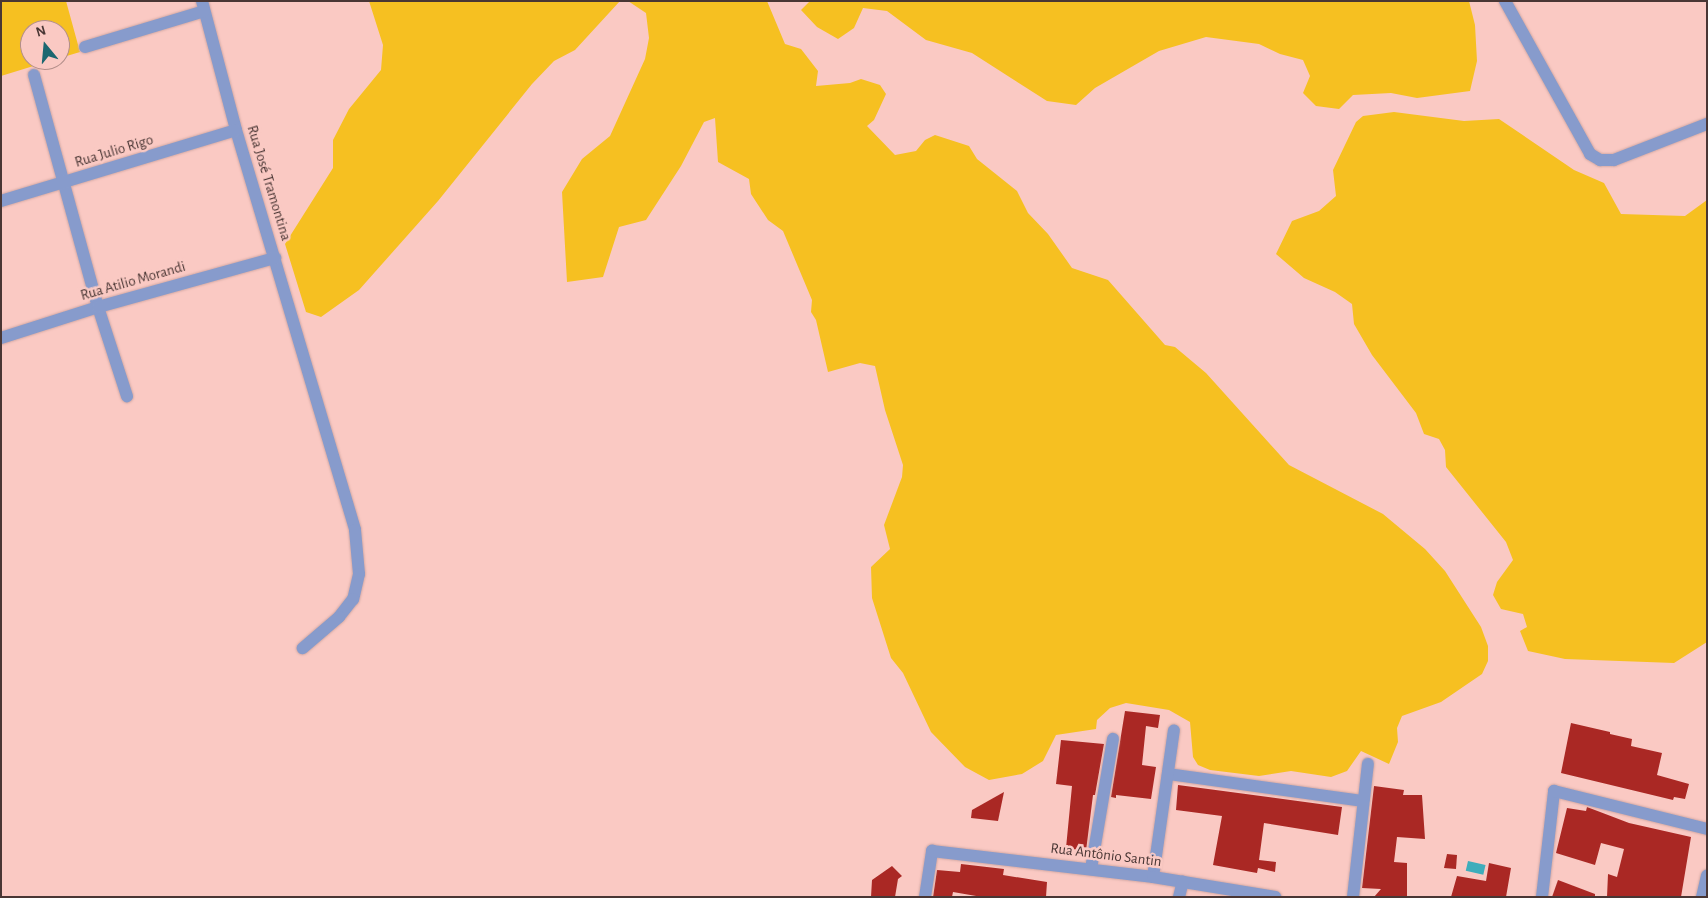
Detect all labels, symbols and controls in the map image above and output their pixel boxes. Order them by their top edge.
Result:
north arrow [20,20,70,70]
text: N [34,23,48,40]
street label: Rua José Tramontina [243,123,295,243]
street label: Rua Julio Rigo [73,131,155,171]
street label: Rua Atilio Morandi [78,257,188,305]
street label: Rua Antônio Santin [1049,839,1163,871]

